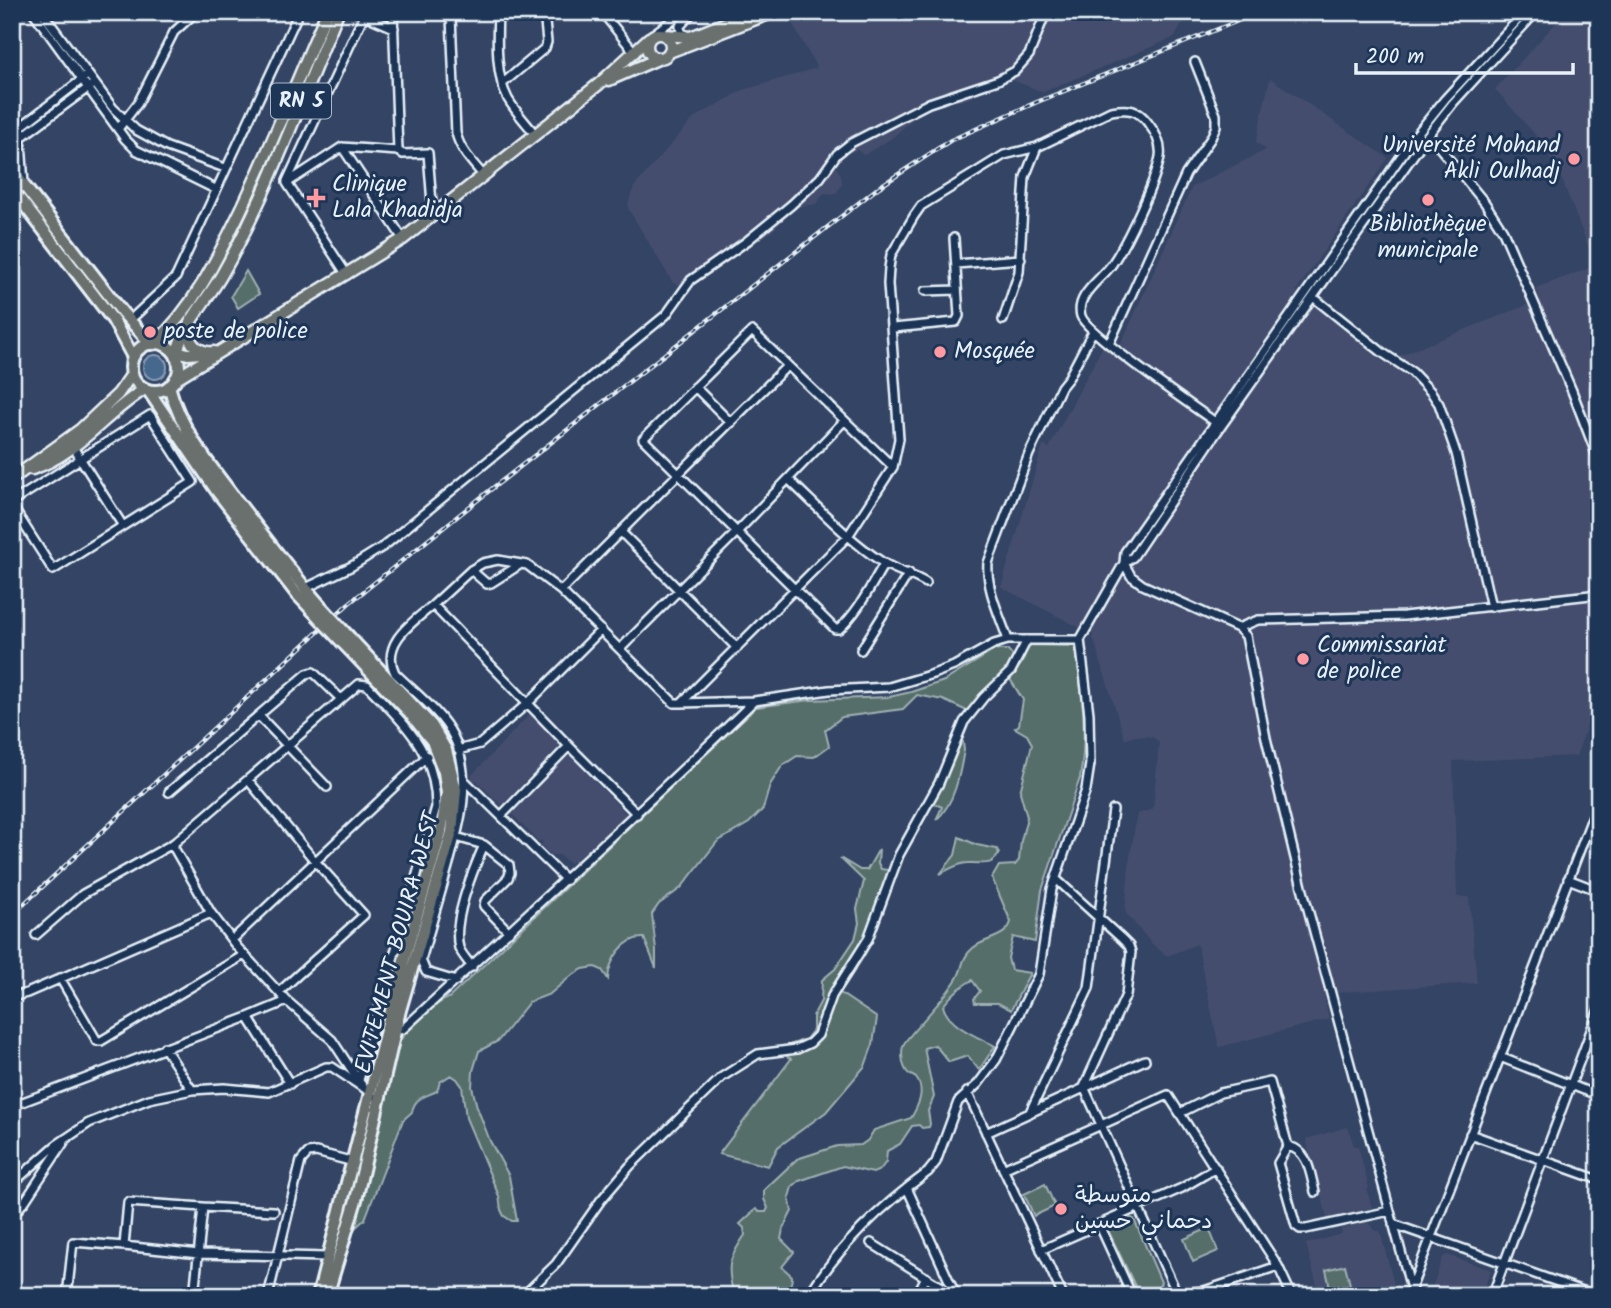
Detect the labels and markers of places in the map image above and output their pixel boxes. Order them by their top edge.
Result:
place label: Université Mohand Akli Oulhadj [1382,128,1561,190]
marker: Université Mohand Akli Oulhadj [1566,151,1582,167]
place label: Clinique Lala Khadidja [332,167,463,229]
marker: Clinique Lala Khadidja [306,188,326,208]
marker: Bibliothèque municipale [1420,192,1436,208]
place label: Bibliothèque municipale [1369,207,1487,269]
place label: poste de police [163,314,308,350]
marker: poste de police [142,324,158,340]
place label: Mosquée [954,334,1035,370]
marker: Mosquée [932,344,948,360]
place label: Commissariat de police [1317,628,1448,690]
marker: Commissariat de police [1295,651,1311,667]
place label: متوسطة دحماني حسين [1075,1178,1212,1241]
marker: متوسطة دحماني حسين [1053,1201,1069,1217]

